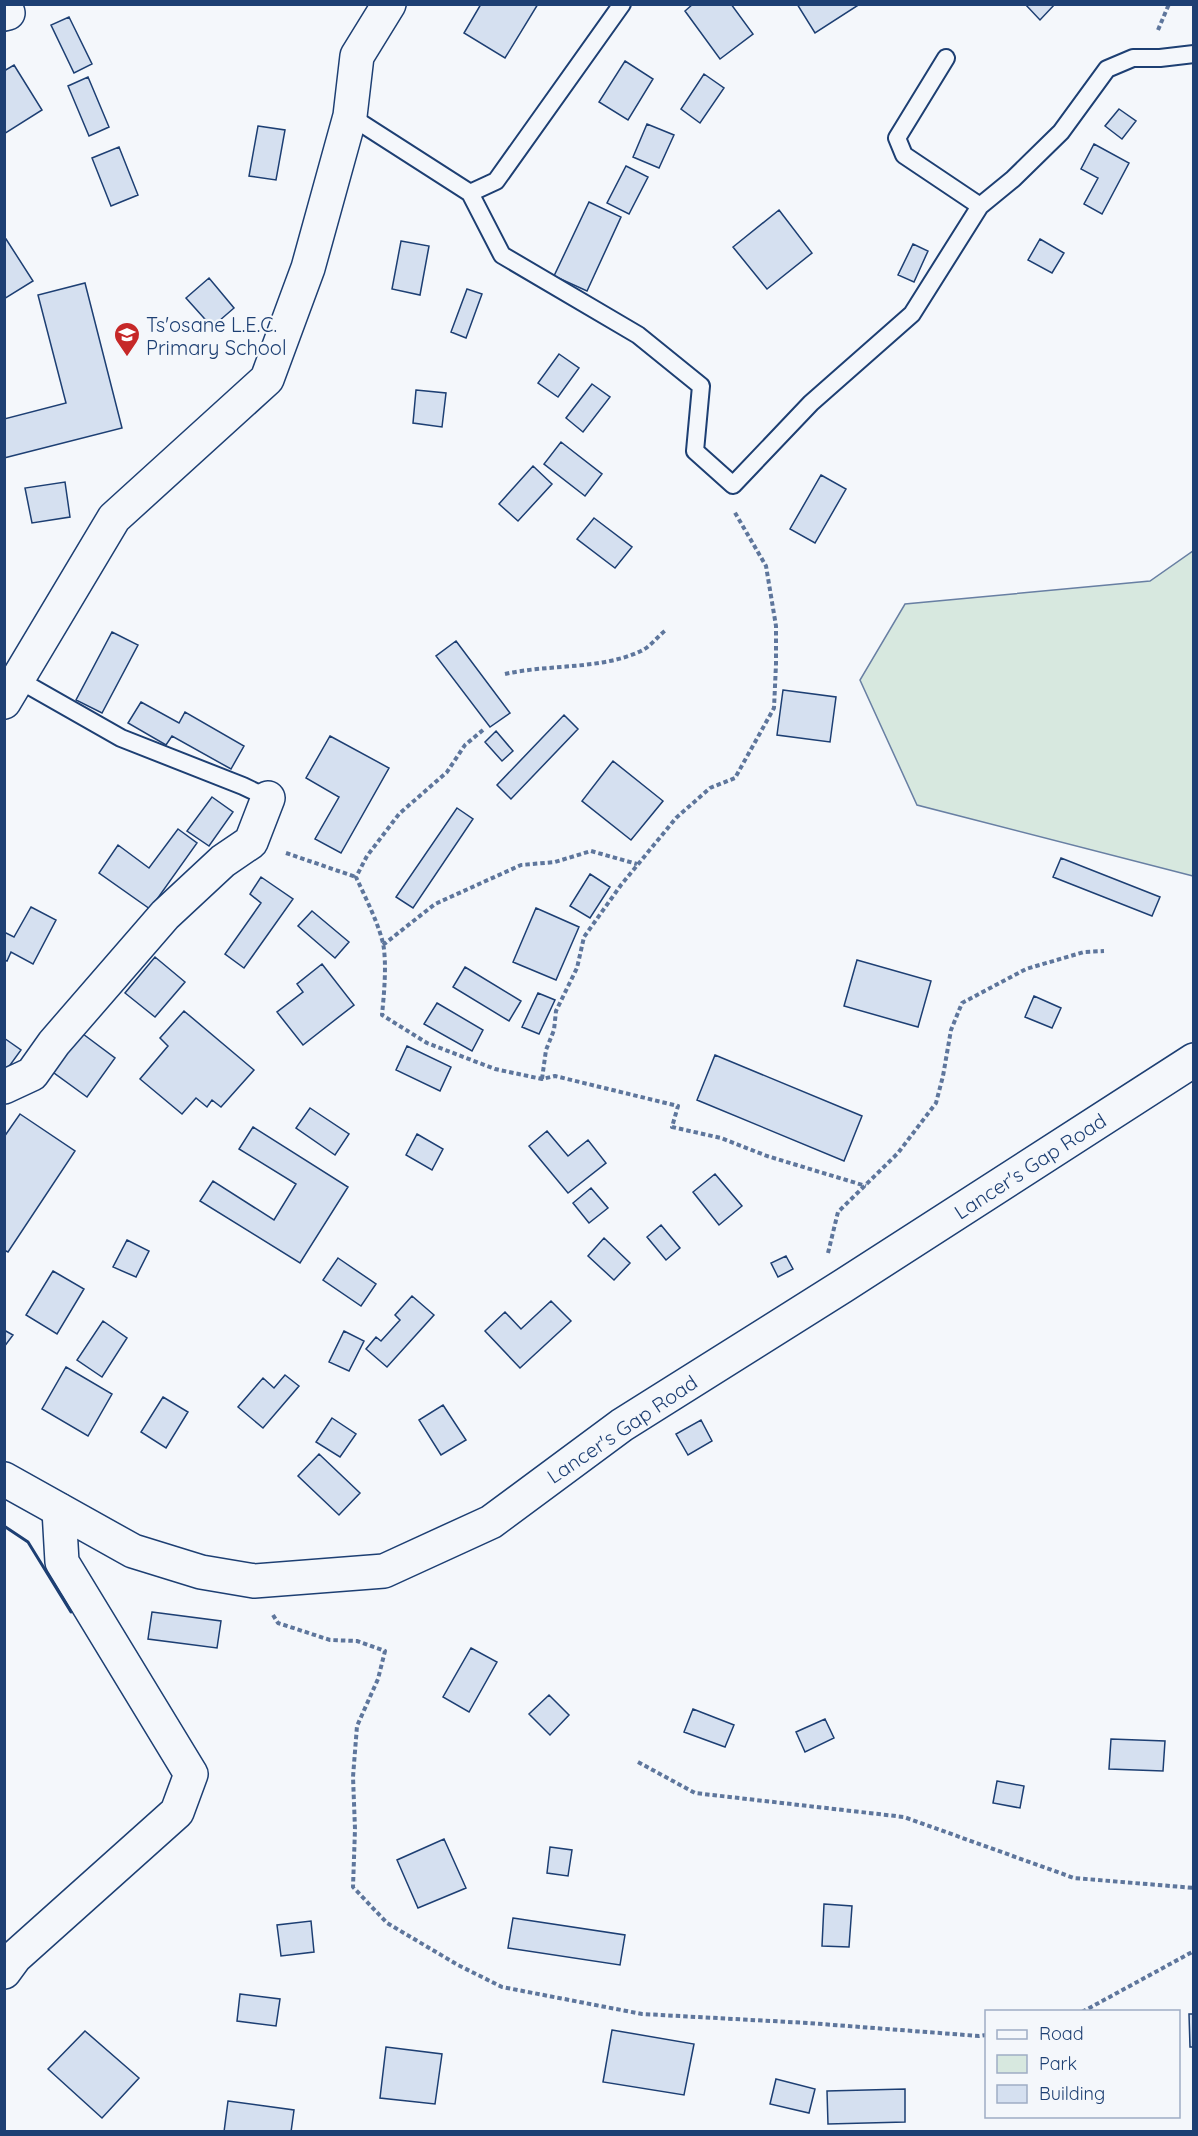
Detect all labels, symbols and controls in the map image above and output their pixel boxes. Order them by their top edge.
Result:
place label: Ts'osane L.E.C. Primary School [146,312,287,360]
school or university icon: Ts'osane L.E.C. Primary School [112,320,142,358]
street label: Lancer's Gap Road [949,1108,1111,1224]
street label: Lancer's Gap Road [542,1369,702,1489]
legend [985,2010,1180,2118]
text: Road [1039,2022,1084,2045]
text: Park [1039,2052,1077,2075]
text: Building [1039,2082,1105,2105]

